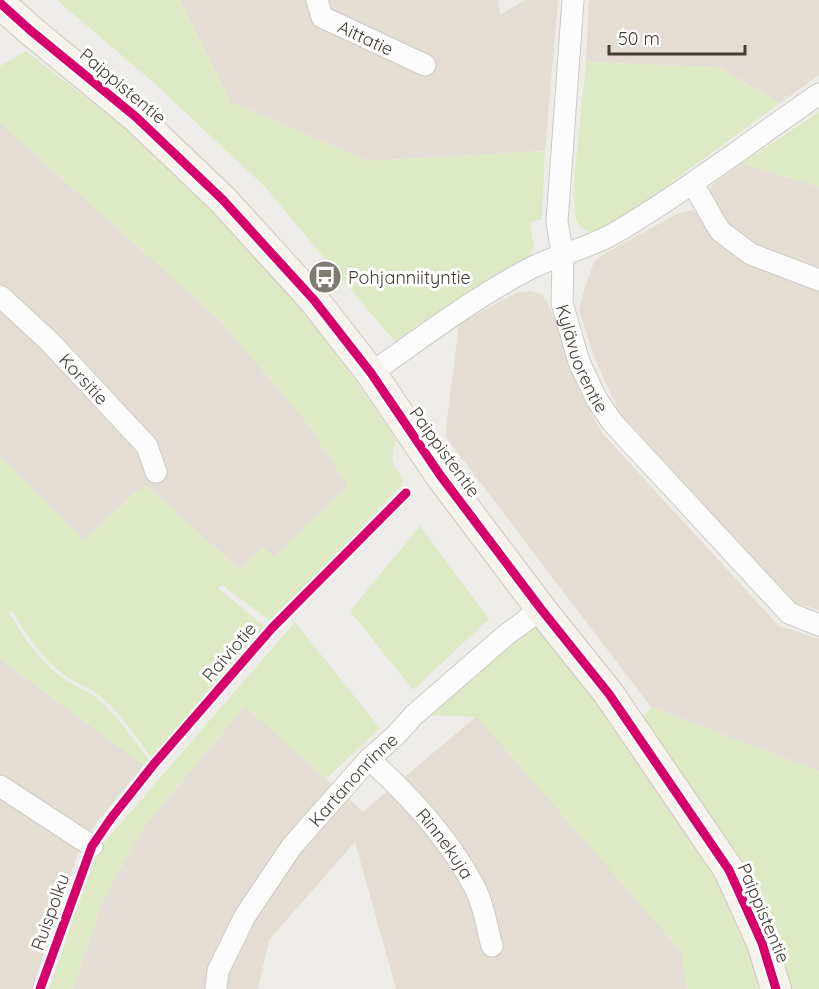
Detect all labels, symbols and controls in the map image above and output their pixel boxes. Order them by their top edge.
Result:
street label: Aittatie [334,15,397,60]
scale bar [609,18,746,56]
text: 50 m [618,27,660,50]
street label: Paippistentie [75,43,171,129]
bus stop icon: Pohjanniityntie [307,259,343,295]
place label: Pohjanniityntie [348,266,471,289]
street label: Kylävuorentie [551,301,614,417]
street label: Korsitie [55,348,114,409]
street label: Paippistentie [404,402,486,502]
street label: Raiviotie [197,618,261,686]
street label: Kartanonrinne [303,728,402,831]
street label: Rinnekuja [412,803,479,883]
street label: Paippistentie [733,860,795,966]
street label: Ruispolku [25,870,75,954]

